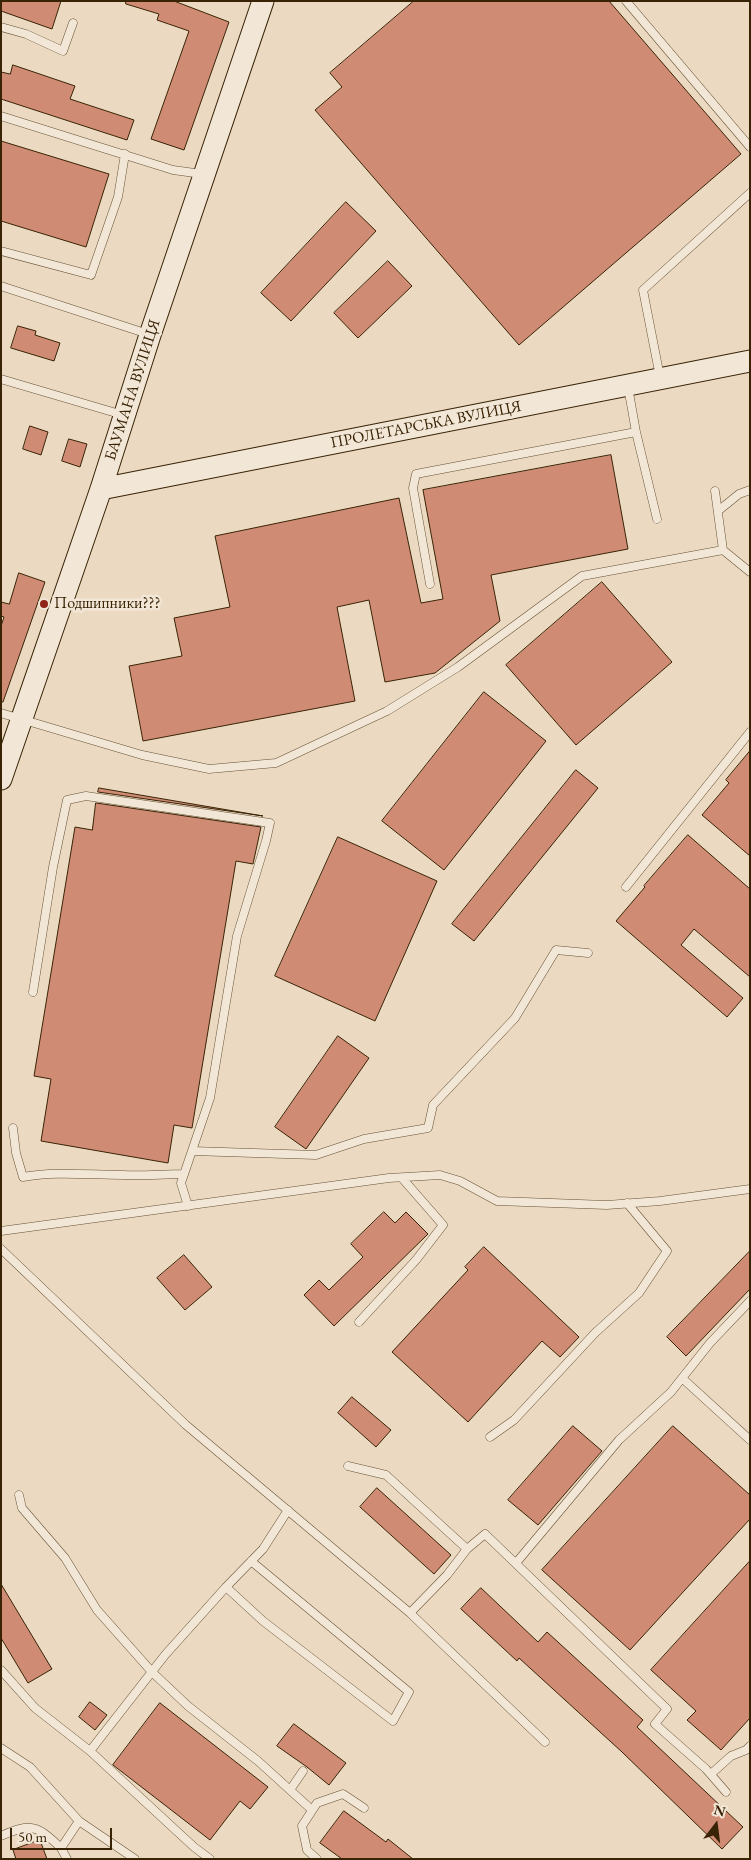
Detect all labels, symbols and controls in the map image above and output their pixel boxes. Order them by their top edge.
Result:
street label: БАУМАНА ВУЛИЦЯ [101,317,165,463]
street label: ПРОЛЕТАРСЬКА ВУЛИЦЯ [329,397,523,453]
place label: Подшипники??? [54,594,161,614]
marker: Подшипники??? [38,598,50,610]
north arrow [691,1800,741,1850]
text: N [712,1800,728,1821]
scale bar [12,1818,115,1850]
text: 50 m [18,1827,47,1846]

